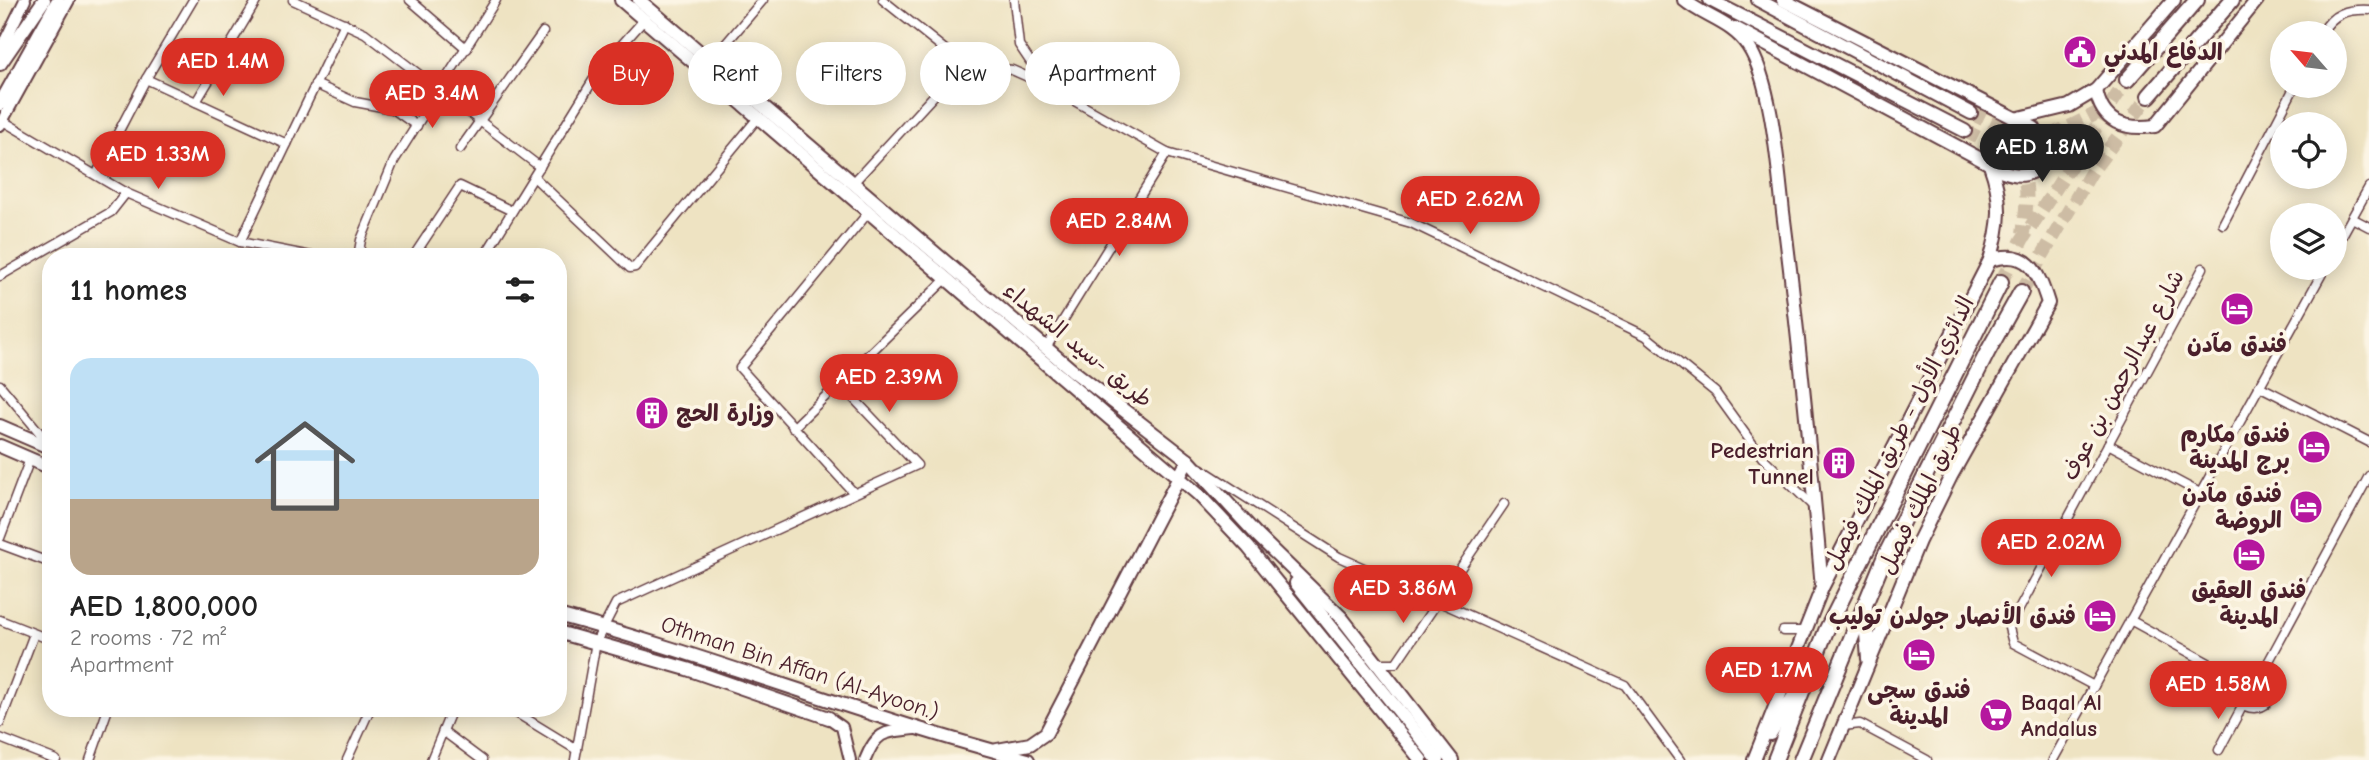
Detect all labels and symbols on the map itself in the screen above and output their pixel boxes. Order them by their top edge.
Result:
north arrow [2270,21,2347,98]
public building icon: الدفاع المدني [2061,33,2099,71]
pin: AED 1.4M [151,38,295,98]
place label: الدفاع المدني [2104,39,2223,73]
pin: AED 3.4M [360,71,504,130]
pin: AED 1.8M [1970,124,2114,184]
pin: AED 1.33M [78,132,238,191]
pin: AED 2.62M [1390,176,1550,236]
pin: AED 2.84M [1039,198,1199,258]
street label: شارع عبدالرحمن بن عوف [2056,265,2192,486]
street label: طريق -سيد الشهداء [998,277,1158,413]
hotel icon: فندق مآدن [2218,290,2256,328]
street label: الدائري الأول - طريق الملك فيصل [1818,292,1980,574]
place label: فندق مآدن [2187,331,2287,358]
pin: AED 2.39M [809,354,969,414]
building icon: وزارة الحج [633,394,671,432]
place label: وزارة الحج [676,400,774,428]
street label: طريق الملك فيصل [1872,420,1968,578]
place label: فندق مكارم برج المدينة [2181,421,2290,475]
hotel icon: فندق مكارم برج المدينة [2295,428,2333,466]
place label: Pedestrian Tunnel [1710,437,1814,490]
building icon: Pedestrian Tunnel [1820,444,1858,482]
place label: فندق مآدن الروضة [2182,481,2282,535]
hotel icon: فندق مآدن الروضة [2287,488,2325,526]
pin: AED 2.02M [1971,520,2131,579]
hotel icon: فندق العقيق المدينة [2230,536,2268,574]
pin: AED 3.86M [1323,566,1483,625]
place label: فندق العقيق المدينة [2191,577,2307,630]
hotel icon: فندق الأنصار جولدن توليب [2081,597,2119,635]
place label: فندق الأنصار جولدن توليب [1829,600,2076,631]
street label: Othman Bin Affan (Al-Ayoon.) [658,610,942,726]
hotel icon: فندق سجى المدينة [1900,636,1938,674]
pin: AED 1.7M [1695,648,1839,707]
pin: AED 1.58M [2138,662,2298,721]
place label: فندق سجى المدينة [1867,677,1971,730]
place label: Baqal Al Andalus [2021,689,2102,742]
supermarket icon: Baqal Al Andalus [1977,696,2015,734]

